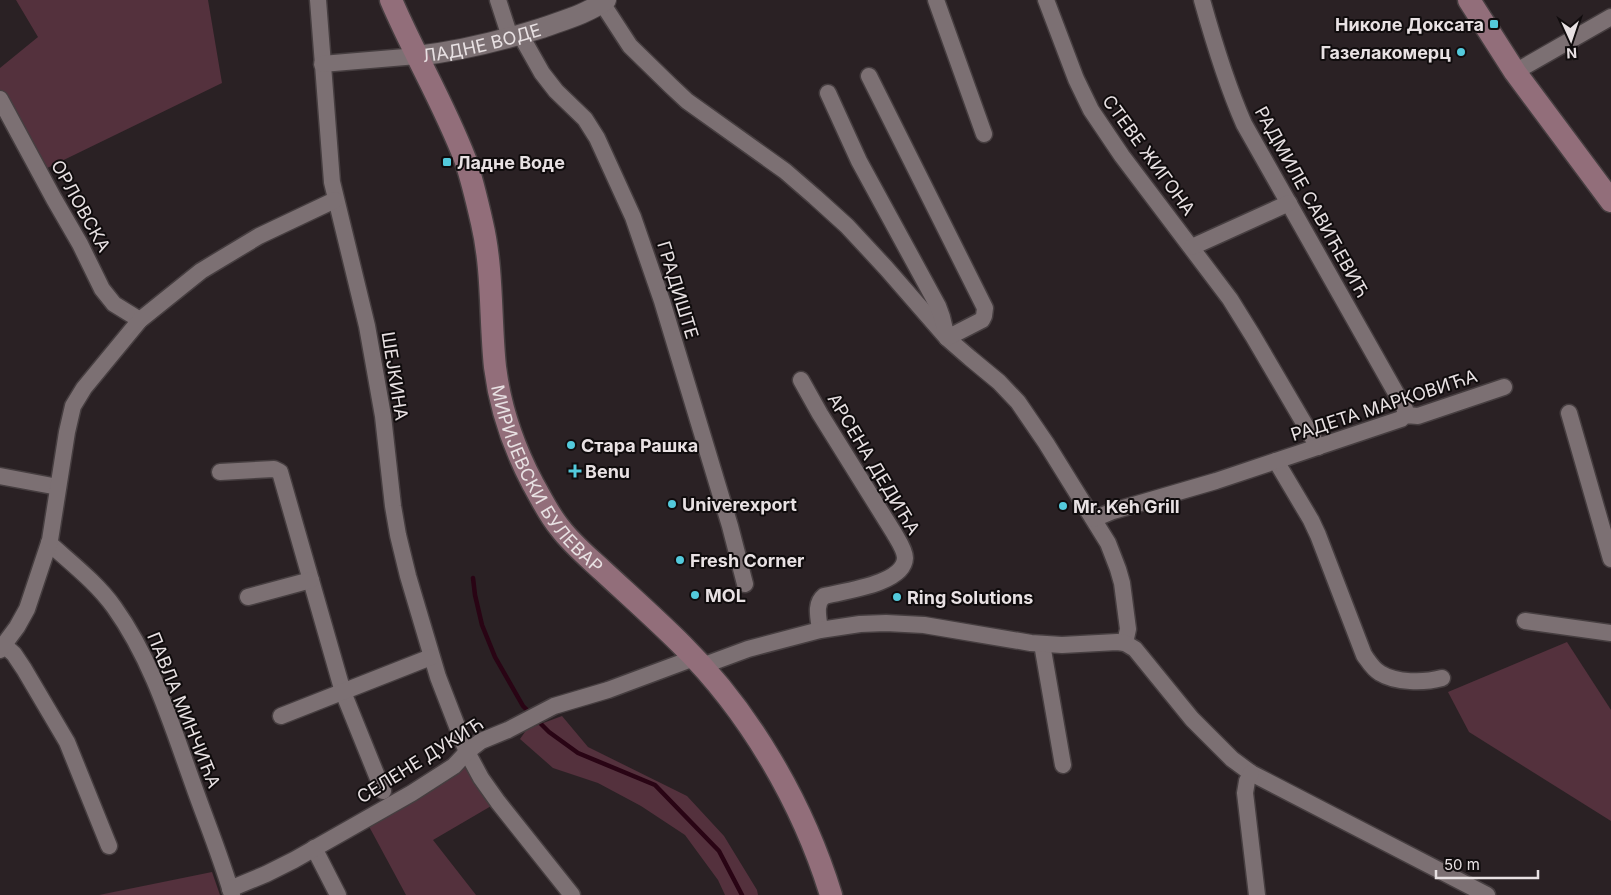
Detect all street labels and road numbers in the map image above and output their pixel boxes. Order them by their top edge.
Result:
street label: ЛАДНЕ ВОДЕ [421,19,543,66]
street label: СТЕВЕ ЖИГОНА [1098,91,1200,219]
street label: РАДМИЛЕ САВИЋЕВИЋ [1251,103,1373,301]
street label: ОРЛОВСКА [47,156,115,256]
street label: ГРАДИШТЕ [653,239,703,341]
street label: ШЕЈКИНА [378,330,412,422]
street label: РАДЕТА МАРКОВИЋА [1288,365,1480,445]
street label: МИРИЈЕВСКИ БУЛЕВАР [487,383,608,576]
street label: АРСЕНА ДЕДИЋА [824,390,924,538]
street label: ПАВЛА МИНЧИЋА [143,629,225,791]
street label: СЕЛЕНЕ ДУКИЋ [353,713,487,807]

